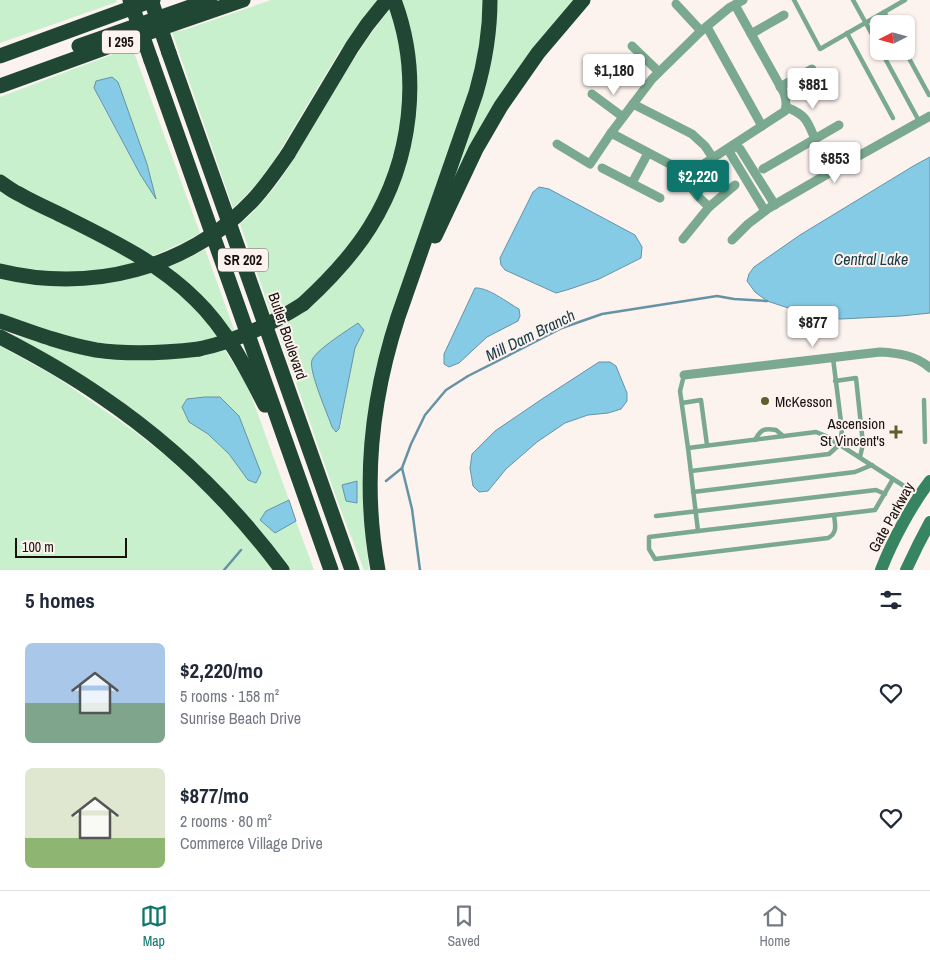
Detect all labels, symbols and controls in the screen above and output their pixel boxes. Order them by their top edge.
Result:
north arrow [870,15,915,60]
map controls [870,15,915,60]
road number: I 295 [102,31,140,54]
pin: $1,180 [573,54,655,96]
text: $1,180 [594,59,634,81]
pin: $881 [783,68,843,110]
text: $881 [798,73,828,95]
pin: $853 [805,142,865,184]
text: $853 [820,147,850,169]
pin: $2,220 [657,160,739,202]
text: $2,220 [678,165,718,187]
road number: SR 202 [218,248,268,272]
water label: Central Lake [834,248,908,270]
street label: Butler Boulevard [263,290,313,382]
water label: Mill Dam Branch [482,304,578,366]
pin: $877 [783,306,843,348]
text: $877 [798,311,828,333]
place label: McKesson [775,391,832,412]
marker: McKesson [759,395,771,407]
place label: Ascension St Vincent's [820,413,885,451]
marker: Ascension St Vincent's [889,425,903,439]
street label: Gate Parkway [863,477,919,556]
scale bar [15,535,128,558]
text: 100 m [22,538,54,556]
text: 5 homes [25,586,95,615]
icon: filters [877,586,905,614]
text: $2,220/mo [180,656,263,685]
icon: home [65,663,125,723]
icon: heart [877,679,905,707]
text: 5 rooms · 158 m² [180,685,279,707]
text: Sunrise Beach Drive [180,707,301,729]
text: $877/mo [180,781,249,810]
icon: home [65,788,125,848]
icon: heart [877,804,905,832]
text: 2 rooms · 80 m² [180,810,272,832]
text: Commerce Village Drive [180,832,323,854]
tab: Map [140,902,168,950]
tab: Saved [447,902,480,950]
tab: Home [760,902,790,950]

